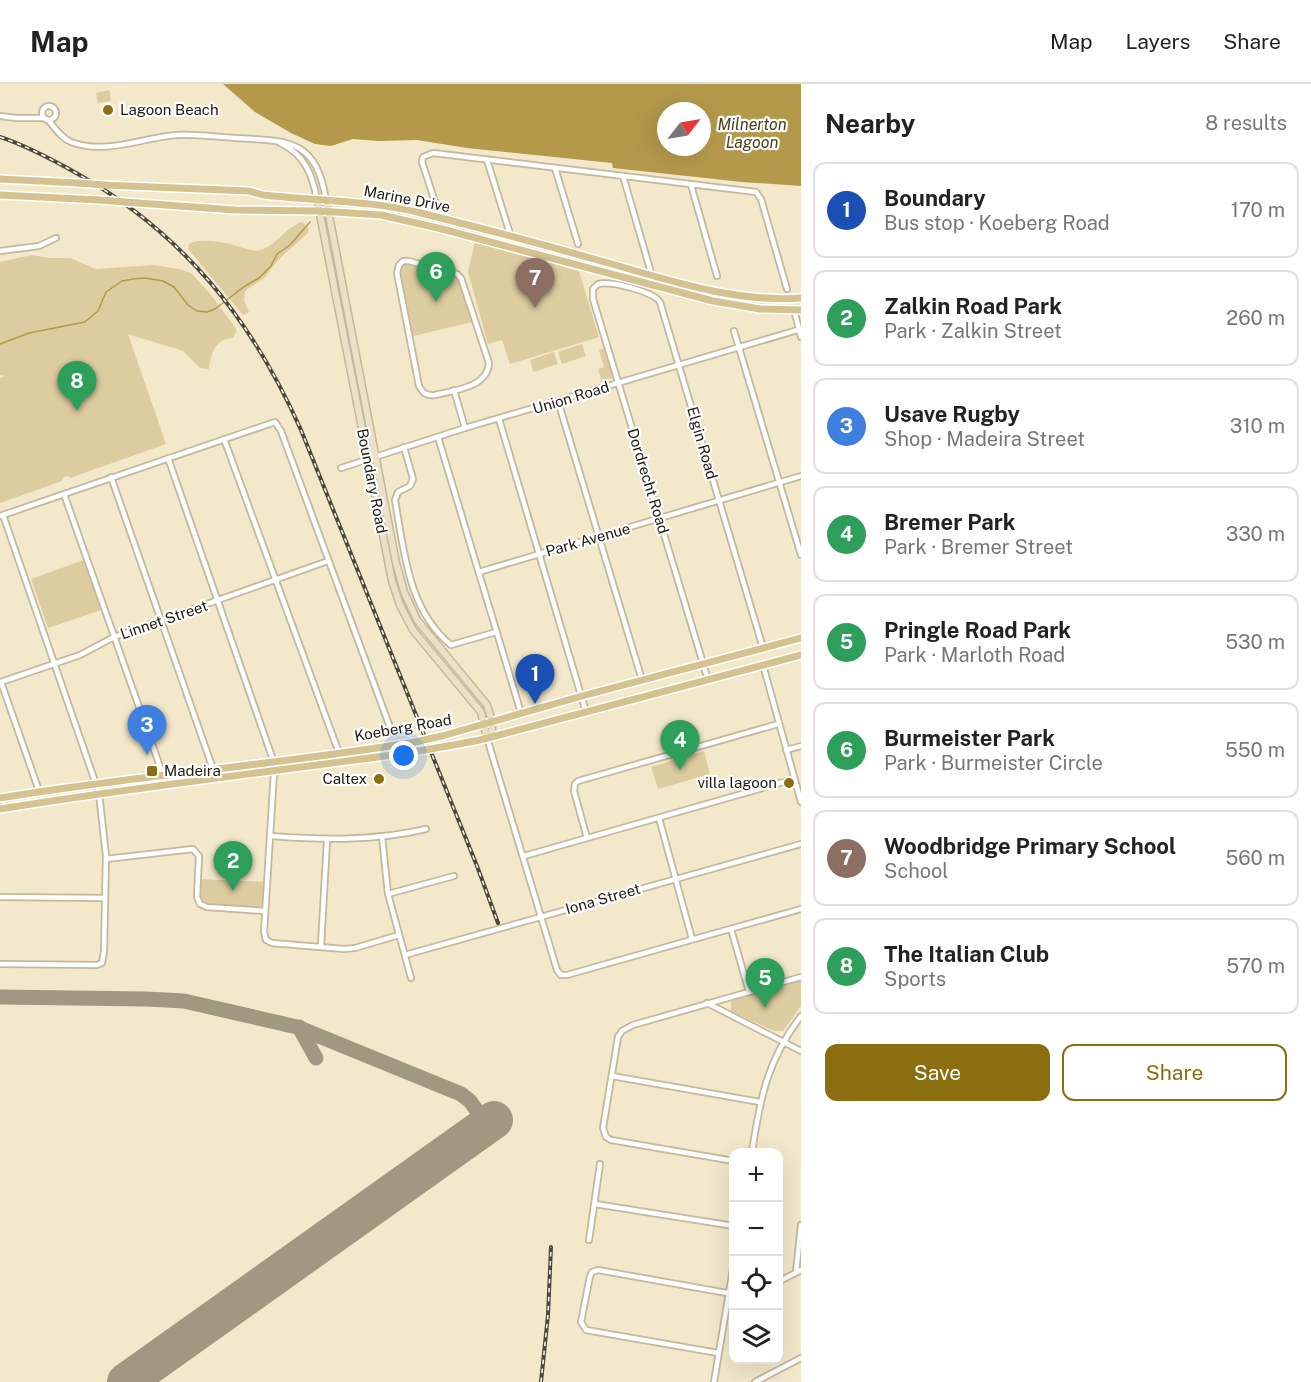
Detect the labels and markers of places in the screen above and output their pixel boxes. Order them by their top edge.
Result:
place label: Lagoon Beach [120,101,219,118]
marker: Lagoon Beach [101,103,115,117]
pin: 6 [416,252,456,302]
pin: 7 [516,258,554,308]
pin: 8 [58,362,97,411]
pin: 1 [516,654,554,704]
pin: 3 [128,706,166,755]
pin: 4 [660,720,700,770]
place label: Madeira [164,762,221,779]
marker: Madeira [145,764,159,778]
place label: Caltex [322,770,367,787]
marker: Caltex [372,772,386,786]
place label: villa lagoon [697,774,777,791]
marker: villa lagoon [782,776,796,790]
pin: 2 [214,842,252,891]
pin: 5 [746,958,784,1008]

